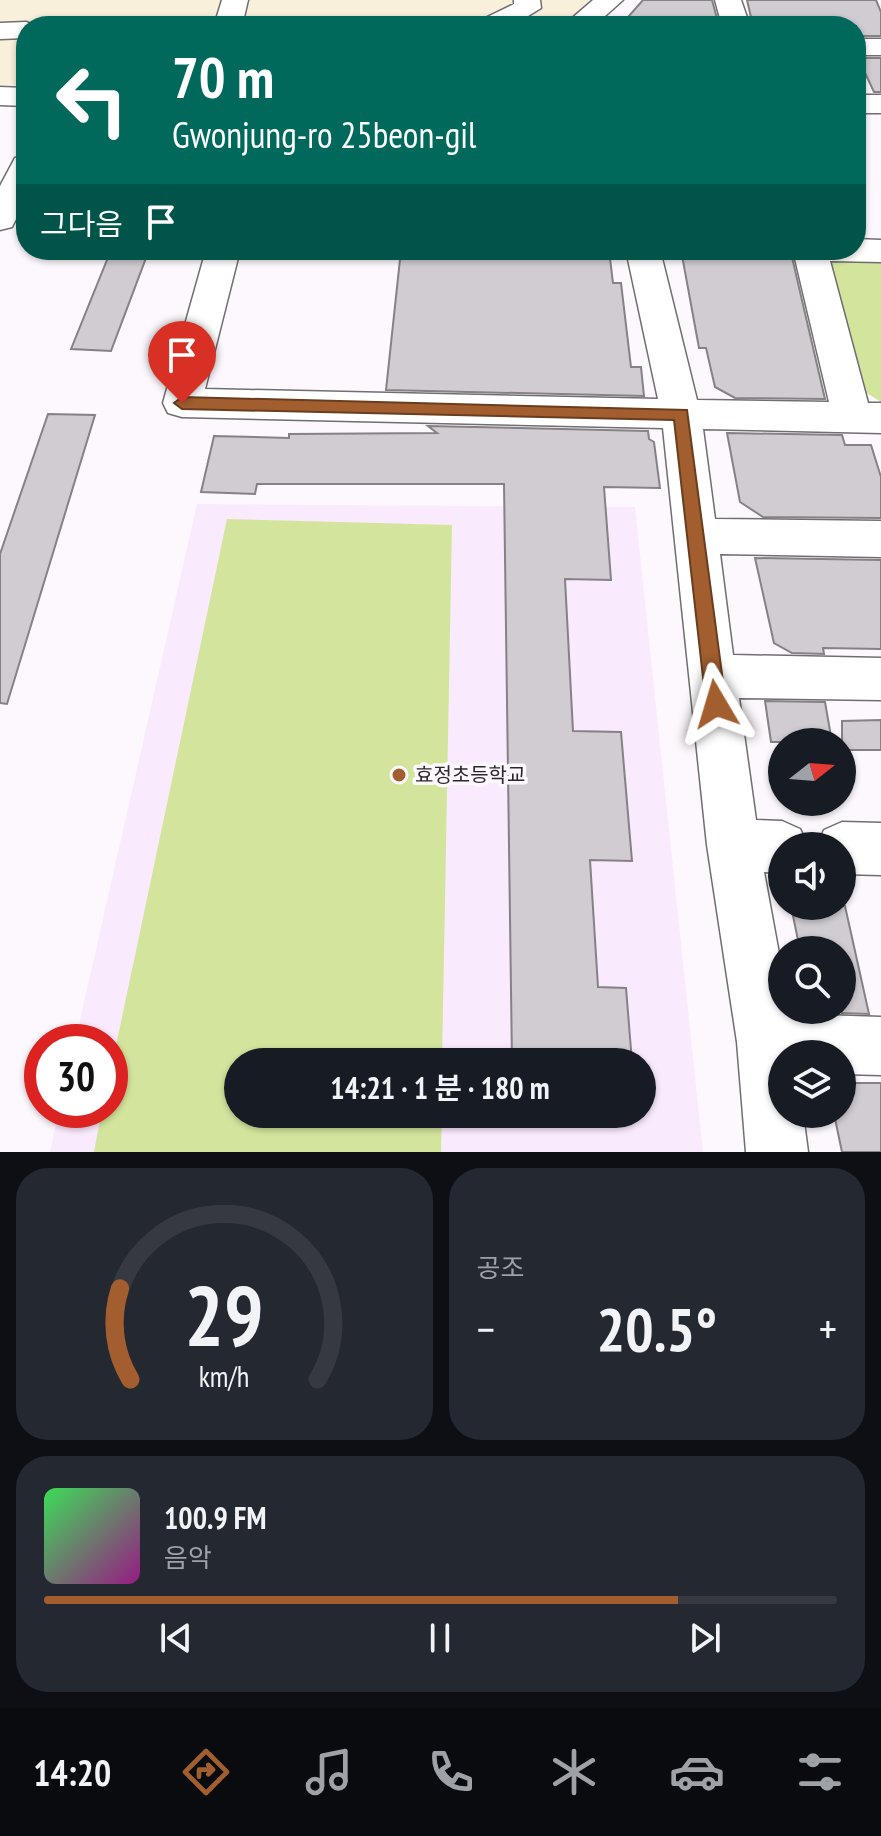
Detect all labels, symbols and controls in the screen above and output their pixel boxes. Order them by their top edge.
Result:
text: 70 m [172,41,274,113]
icon: left [40,48,144,152]
text: Gwonjung-ro 25beon-gil [172,111,476,158]
icon: arrive [139,200,183,244]
text: 그다음 [40,204,123,243]
pin [148,321,216,403]
icon: arrive [160,333,204,377]
position arrow [674,662,758,746]
north arrow [768,728,856,816]
map controls [768,728,856,1128]
place label: 효정초등학교 [415,762,525,788]
marker: 효정초등학교 [390,766,408,784]
button: sound [768,832,856,920]
button: search [768,936,856,1024]
speed limit sign: 30 [24,1024,128,1128]
button: layers [768,1040,856,1128]
text: 14:21 · 1 분 · 180 m [330,1068,550,1107]
text: 공조 [477,1251,524,1284]
text: 29 [184,1261,264,1369]
text: 20.5° [596,1290,717,1368]
text: − [477,1300,495,1357]
text: + [819,1300,837,1357]
text: km/h [199,1358,250,1395]
text: 100.9 FM [164,1498,266,1537]
text: 음악 [164,1541,212,1574]
icon: previous [154,1616,198,1660]
icon: pause [418,1616,462,1660]
icon: next [683,1616,727,1660]
icon: directions [178,1744,234,1800]
icon: music [301,1744,357,1800]
icon: phone [423,1744,479,1800]
icon: climate [546,1744,602,1800]
icon: car [669,1744,725,1800]
icon: filters [792,1744,848,1800]
text: 14:20 [33,1749,111,1796]

